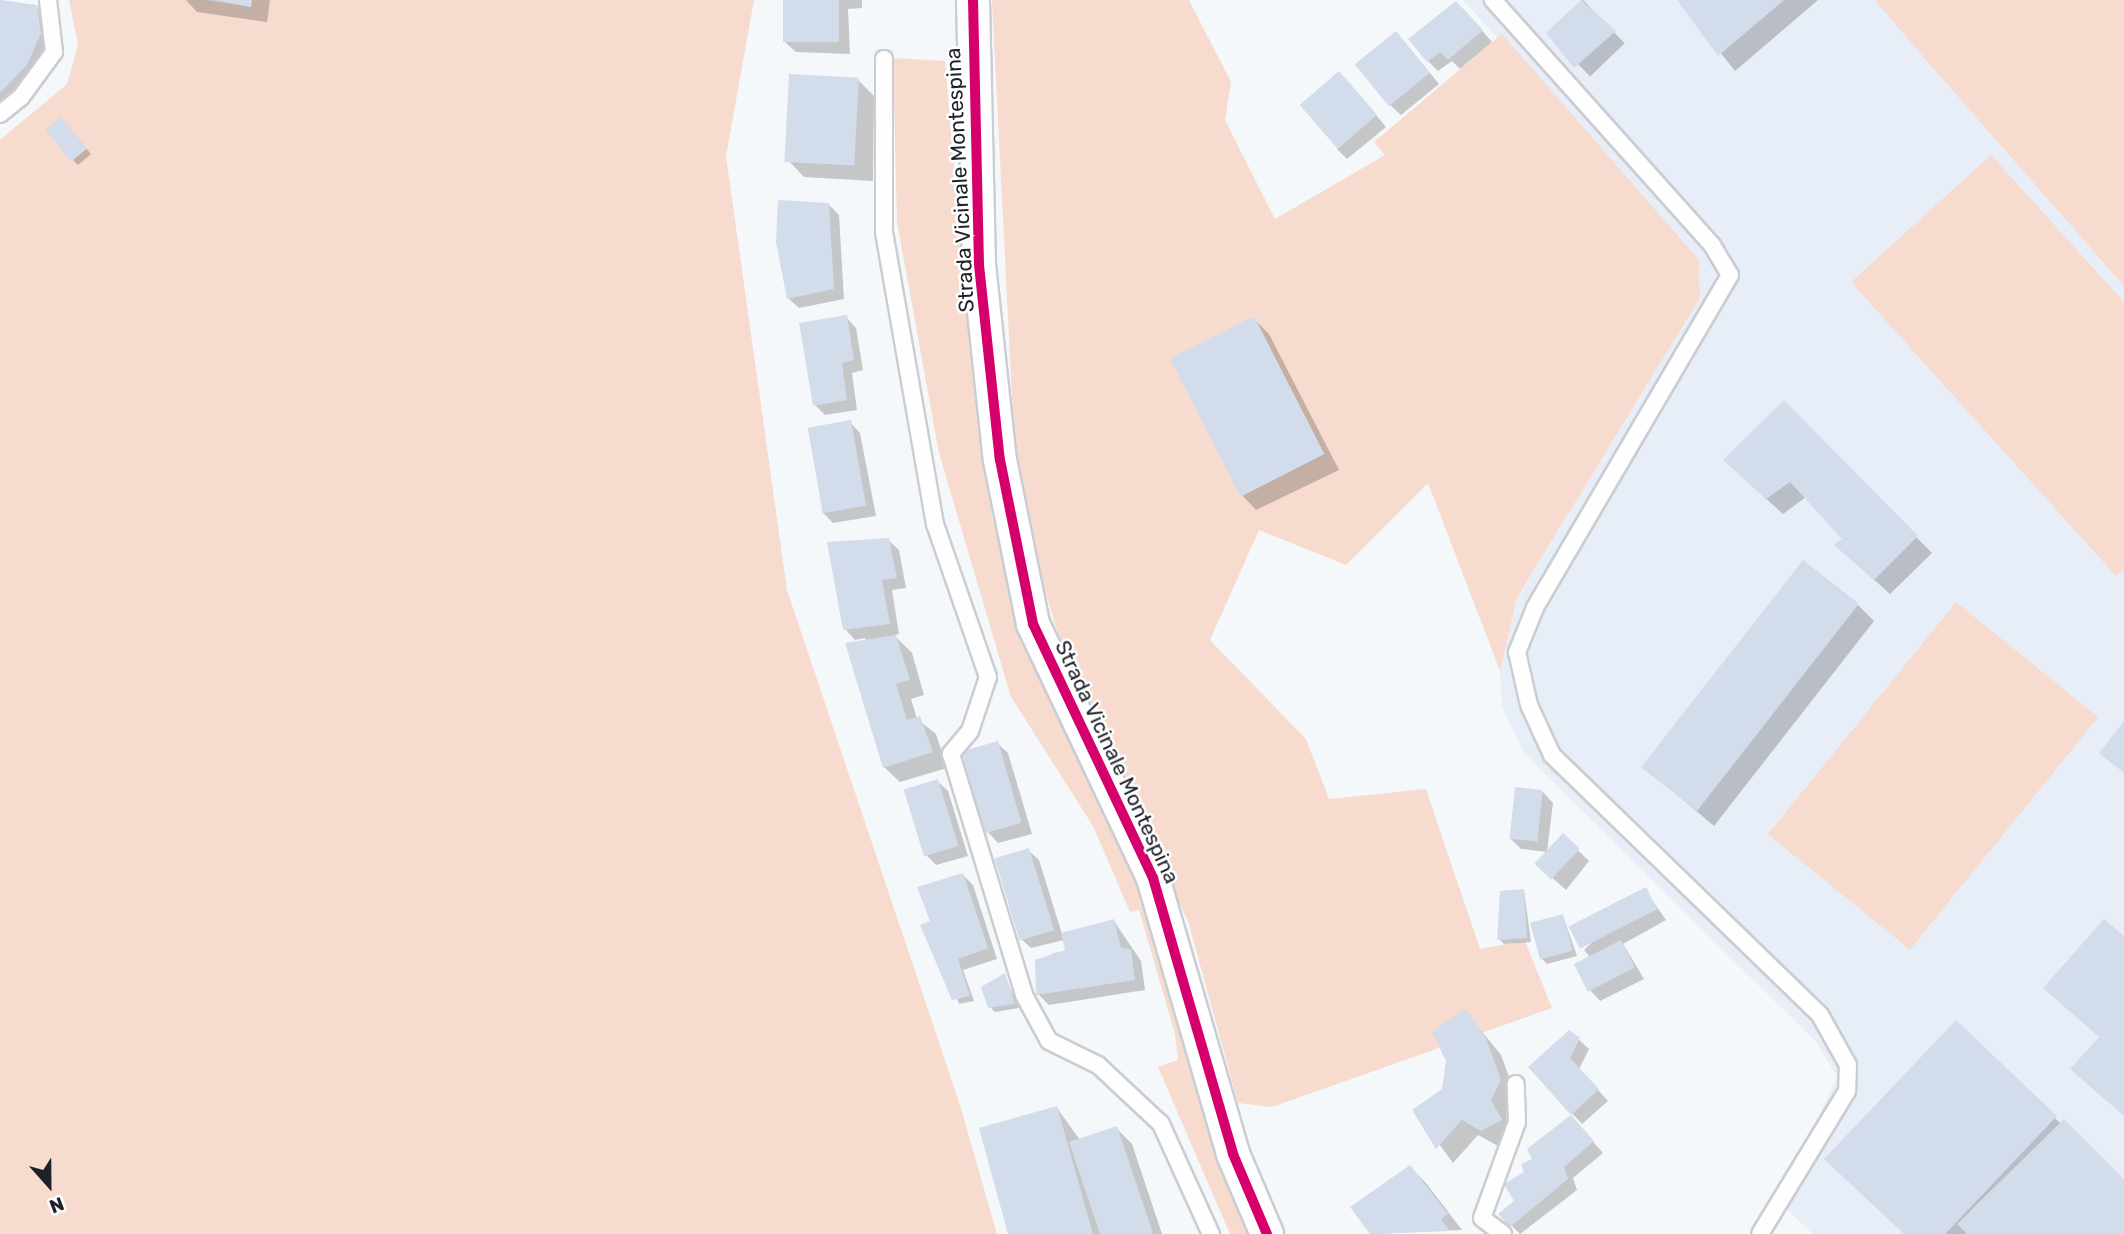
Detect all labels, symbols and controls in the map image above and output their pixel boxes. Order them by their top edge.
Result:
street label: Strada Vicinale Montespina [940,47,980,313]
street label: Strada Vicinale Montespina [1049,636,1185,888]
north arrow [14,1150,84,1220]
text: N [46,1192,67,1218]

